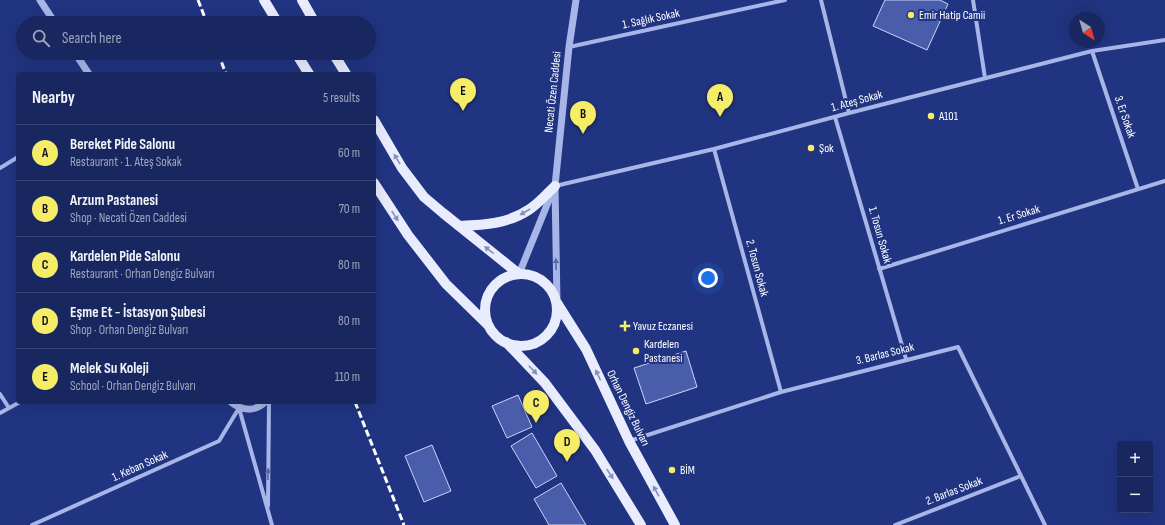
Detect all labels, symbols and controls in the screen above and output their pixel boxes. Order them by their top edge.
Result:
street label: 1. Sağlık Sokak [621,6,681,32]
place label: Emir Hatip Camii [919,8,985,23]
marker: Emir Hatip Camii [906,10,916,20]
north arrow [1069,12,1105,48]
search box [16,16,376,60]
icon: search [30,27,52,49]
text: Search here [62,29,122,48]
street label: Necati Özen Caddesi [541,51,565,133]
pin: E [450,78,476,111]
pin: A [707,84,733,117]
street label: 1. Ateş Sokak [830,87,885,115]
text: Nearby [32,88,75,108]
text: 5 results [323,90,360,106]
street label: 3. Er Sokak [1111,94,1139,140]
pin: B [570,101,596,134]
place label: A101 [938,109,959,124]
marker: A101 [926,111,936,121]
text: Bereket Pide Salonu [70,135,175,154]
place label: Şok [819,141,834,156]
marker: Şok [806,143,816,153]
text: A [42,145,48,161]
text: 60 m [338,145,360,161]
text: Restaurant · 1. Ateş Sokak [70,154,182,170]
one-way arrow [393,154,401,164]
text: Arzum Pastanesi [70,191,158,210]
text: B [42,201,48,217]
text: 70 m [339,201,360,217]
street label: 1. Er Sokak [996,201,1042,228]
street label: 1. Tosun Sokak [865,205,895,265]
one-way arrow [519,208,531,215]
text: Shop · Necati Özen Caddesi [70,210,187,226]
one-way arrow [391,211,399,221]
street label: 2. Tosun Sokak [742,238,772,299]
one-way arrow [483,245,494,254]
text: Kardelen Pide Salonu [70,247,180,266]
text: C [42,257,48,273]
text: 80 m [338,257,360,273]
one-way arrow [553,257,559,270]
text: Restaurant · Orhan Dengiz Bulvarı [70,266,214,282]
your location [698,268,718,288]
text: Eşme Et - İstasyon Şubesi [70,303,205,322]
text: D [42,313,48,329]
text: 80 m [338,313,360,329]
place label: Yavuz Eczanesi [633,319,693,334]
marker: Yavuz Eczanesi [620,321,630,331]
text: Shop · Orhan Dengiz Bulvarı [70,322,188,338]
place label: Kardelen Pastanesi [644,337,683,366]
street label: 3. Barlas Sokak [854,339,916,368]
marker: Kardelen Pastanesi [631,346,641,356]
text: Melek Su Koleji [70,359,149,378]
one-way arrow [528,365,538,375]
street label: Orhan Dengiz Bulvarı [603,368,653,448]
text: E [42,369,48,385]
text: 110 m [335,369,360,385]
one-way arrow [595,369,601,381]
text: School · Orhan Dengiz Bulvarı [70,378,196,394]
pin: C [523,390,549,423]
pin: D [554,429,580,462]
map controls [1117,441,1153,513]
button: + [1117,441,1153,477]
street label: 1. Keban Sokak [110,447,171,485]
place label: BİM [680,463,695,478]
marker: BİM [667,465,677,475]
one-way arrow [265,467,271,480]
one-way arrow [606,469,614,479]
street label: 2. Barlas Sokak [924,473,985,509]
button: − [1117,477,1153,513]
one-way arrow [653,485,660,497]

